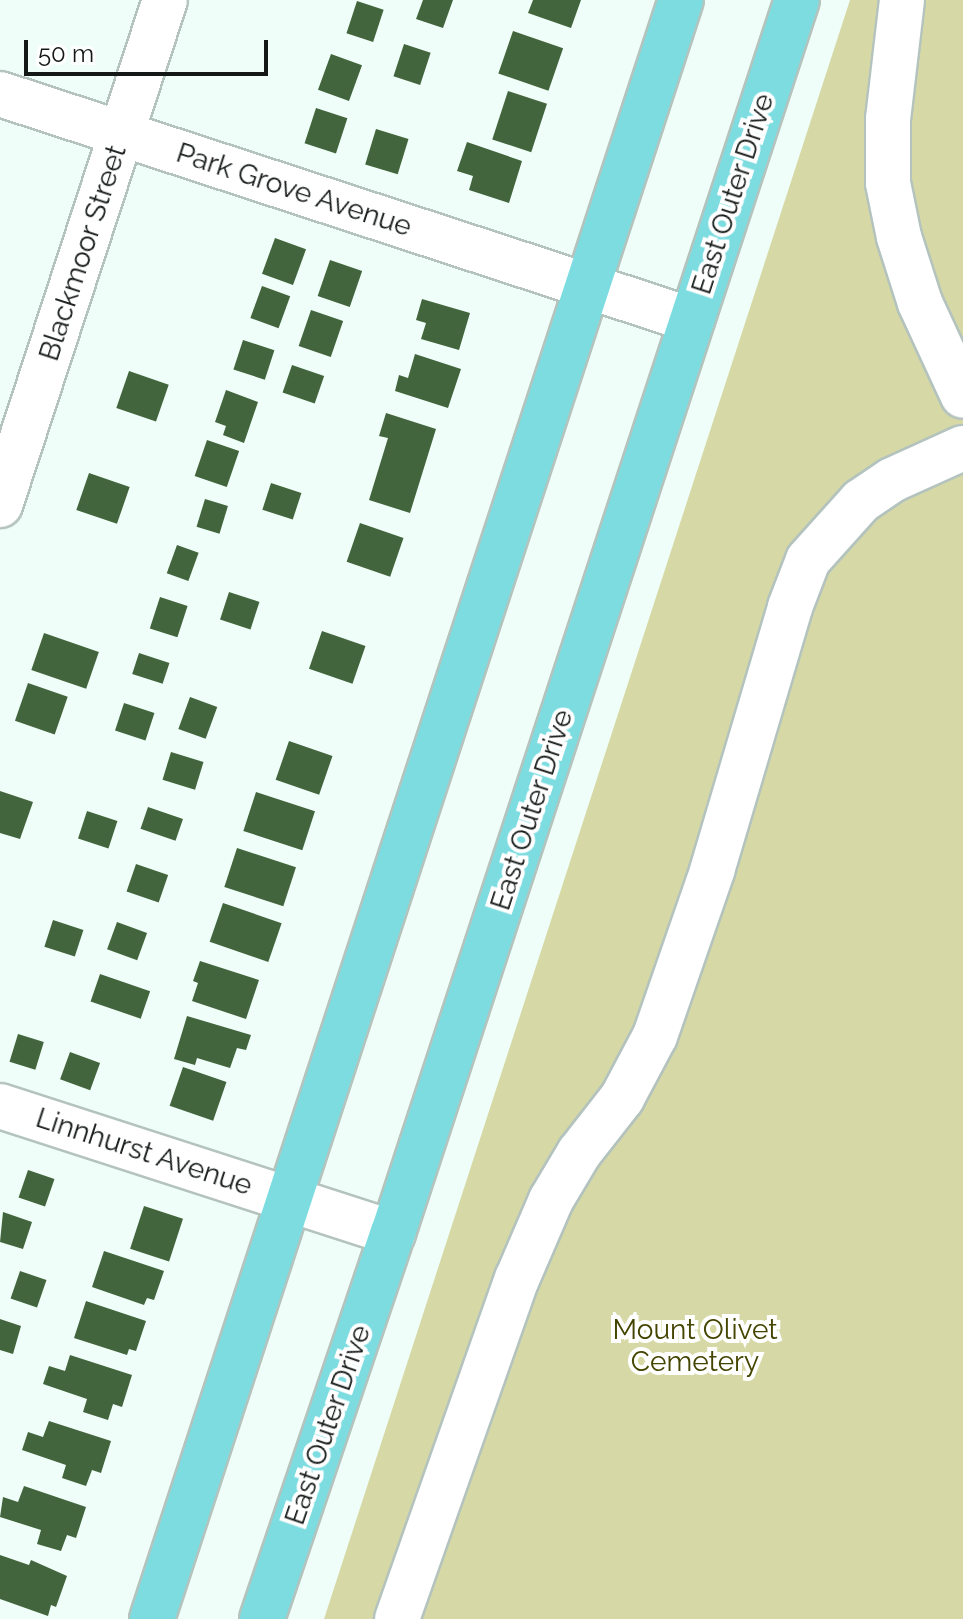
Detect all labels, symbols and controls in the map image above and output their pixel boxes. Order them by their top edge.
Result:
scale bar [28,24,272,74]
text: 50 m [38,39,94,68]
street label: East Outer Drive [685,89,781,299]
street label: Park Grove Avenue [172,136,416,244]
street label: Blackmoor Street [32,141,134,365]
street label: East Outer Drive [484,705,580,915]
street label: Linnhurst Avenue [31,1101,257,1203]
park label: Mount Olivet Cemetery [612,1313,778,1379]
street label: East Outer Drive [278,1321,378,1529]

